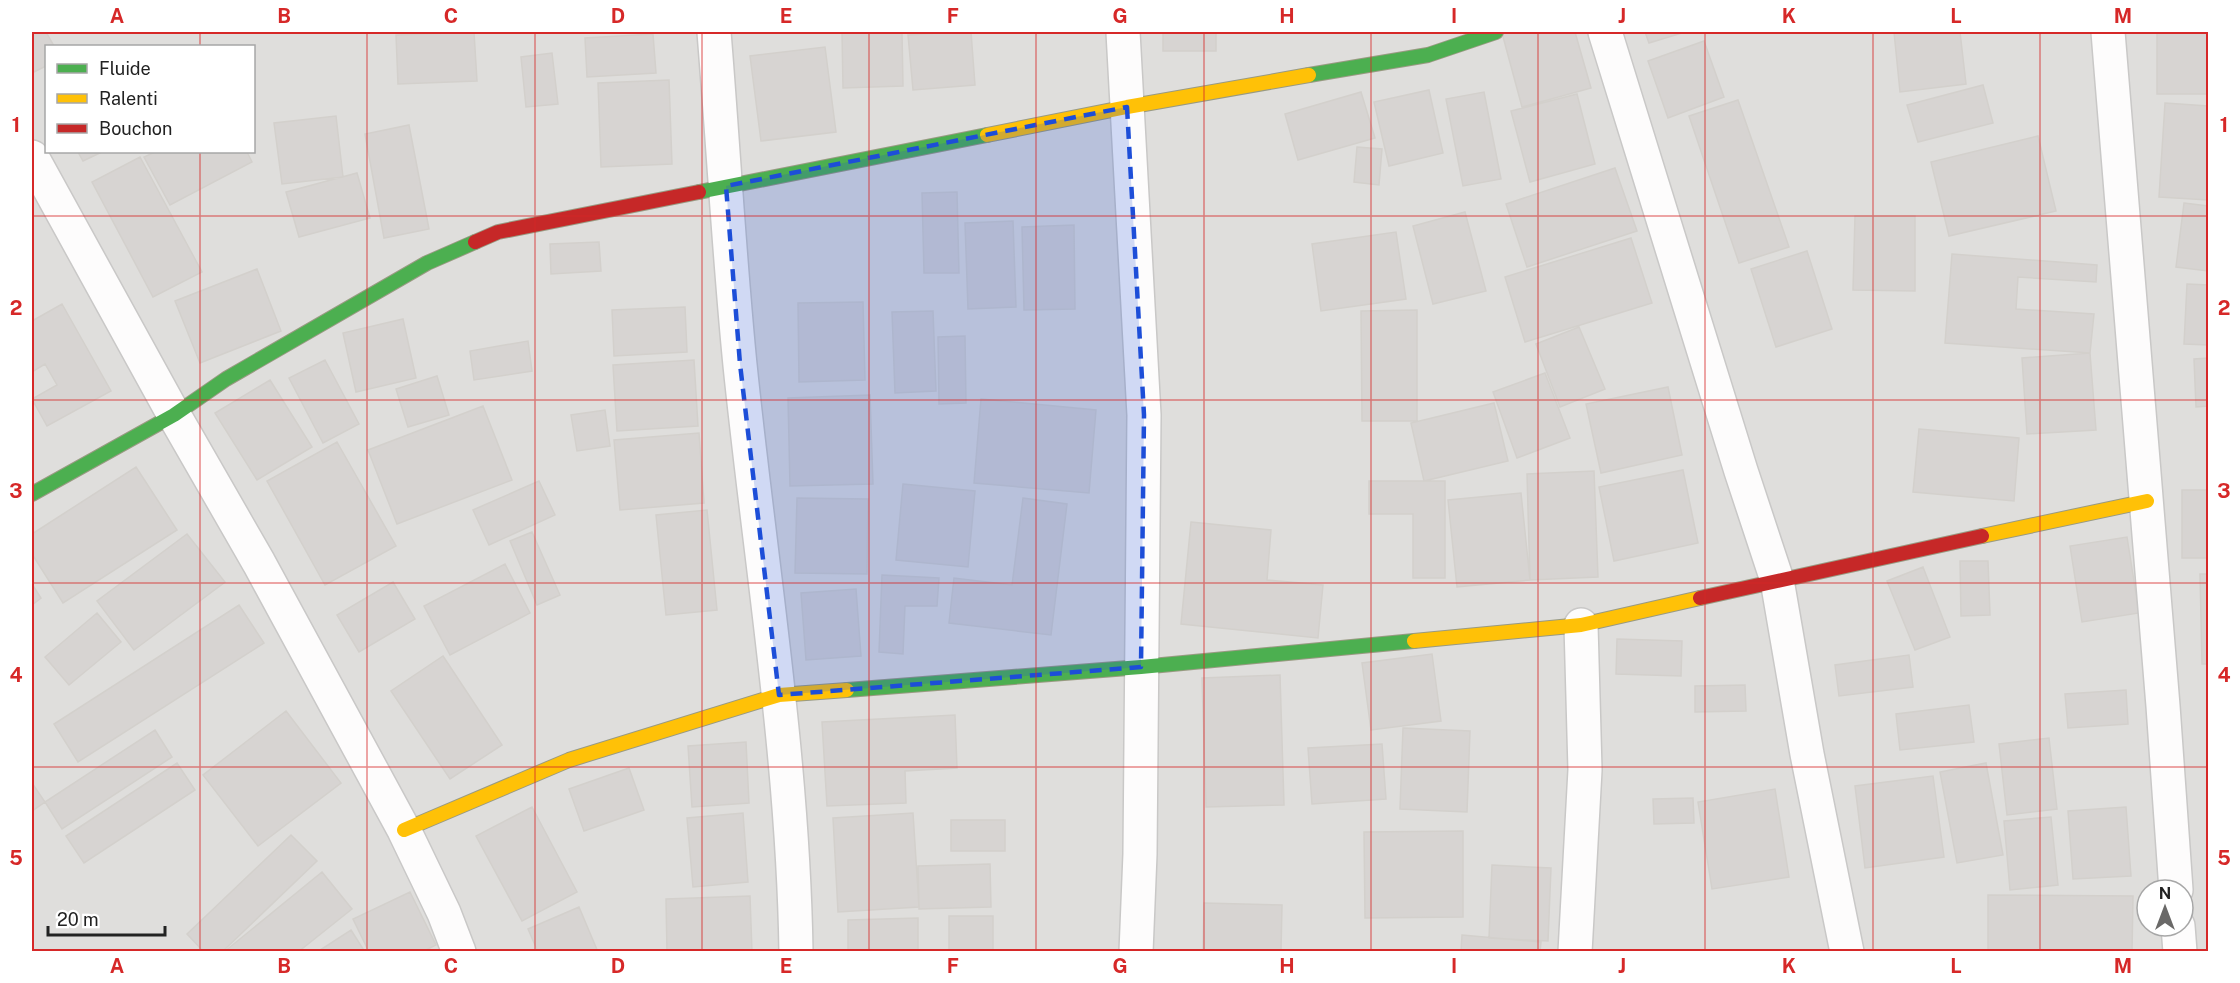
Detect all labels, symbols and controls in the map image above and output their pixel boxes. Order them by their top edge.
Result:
text: A [110,4,124,28]
text: B [277,4,291,28]
text: C [444,4,458,28]
text: D [611,4,625,28]
text: E [780,4,792,28]
text: F [947,4,959,28]
text: G [1112,4,1128,28]
text: H [1279,4,1295,28]
text: I [1451,4,1457,28]
text: J [1618,4,1626,28]
text: K [1782,4,1796,28]
text: L [1950,4,1962,28]
text: M [2114,4,2132,28]
legend [45,45,255,153]
text: Fluide [99,58,151,79]
text: Ralenti [99,88,158,109]
text: 1 [12,113,20,137]
text: 1 [2220,113,2228,137]
text: Bouchon [99,118,172,139]
text: 2 [10,296,22,320]
text: 2 [2218,296,2230,320]
text: 3 [9,479,23,503]
text: 3 [2217,479,2231,503]
text: 4 [9,663,23,687]
text: 4 [2217,663,2231,687]
text: 5 [9,846,23,870]
text: 5 [2217,846,2231,870]
north arrow [2135,878,2195,938]
text: N [2159,884,2171,903]
scale bar [48,899,165,937]
text: 20 m [57,909,99,930]
text: A [110,954,124,978]
text: B [277,954,291,978]
text: C [444,954,458,978]
text: D [611,954,625,978]
text: E [780,954,792,978]
text: F [947,954,959,978]
text: G [1112,954,1128,978]
text: H [1279,954,1295,978]
text: I [1451,954,1457,978]
text: J [1618,954,1626,978]
text: K [1782,954,1796,978]
text: L [1950,954,1962,978]
text: M [2114,954,2132,978]

